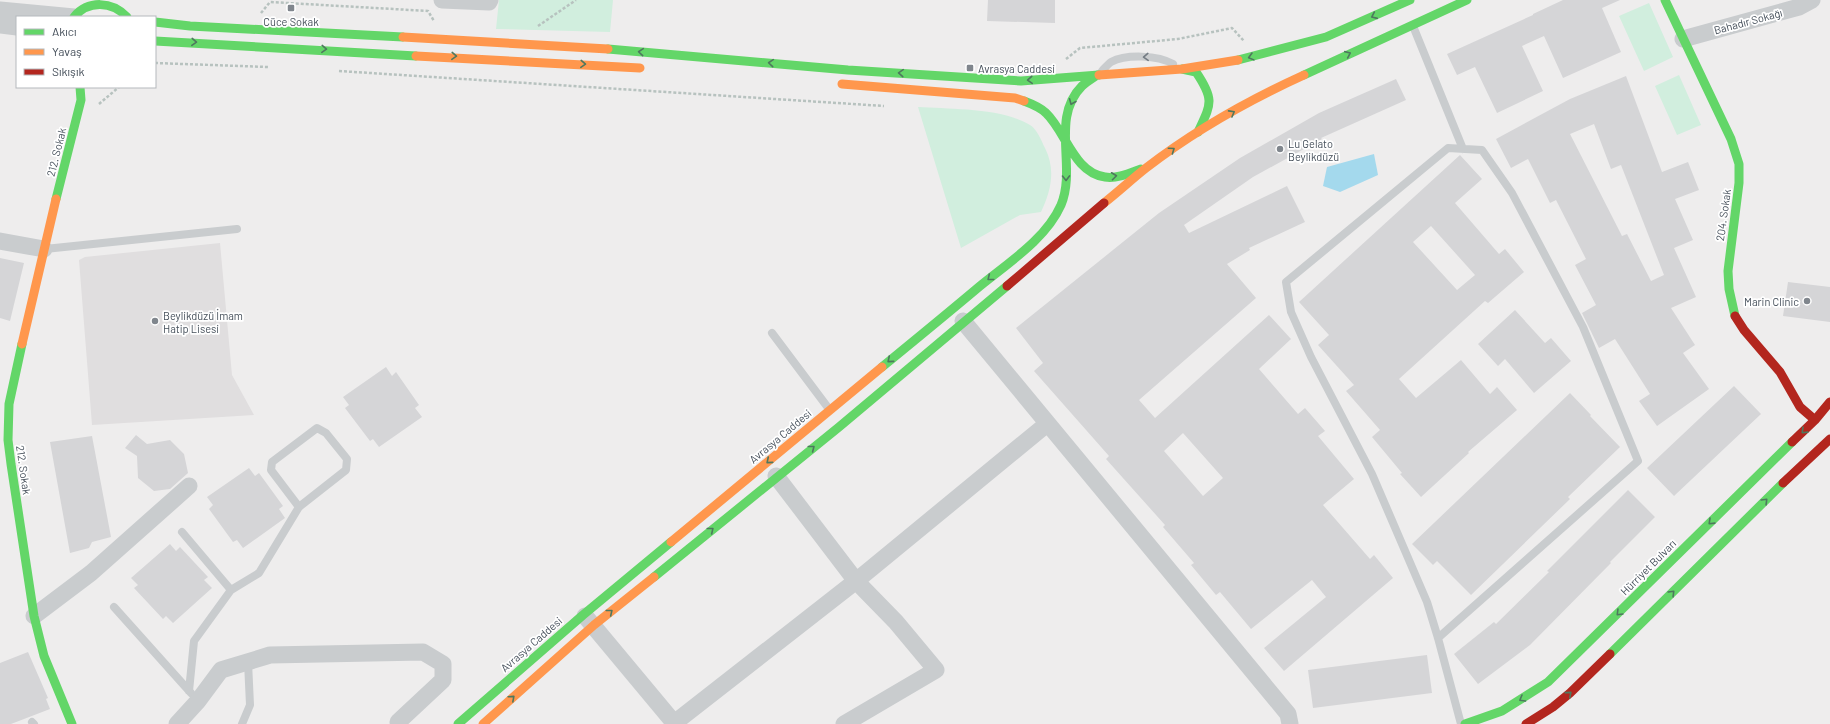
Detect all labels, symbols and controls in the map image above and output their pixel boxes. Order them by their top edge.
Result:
marker: Cüce Sokak [286,3,296,13]
street label: Bahadır Sokağı [1712,6,1784,36]
one-way arrow [1370,11,1378,19]
place label: Cüce Sokak [263,15,319,28]
legend [16,16,156,88]
text: Akıcı [52,24,77,38]
one-way arrow [191,38,197,46]
text: Yavaş [52,44,82,58]
one-way arrow [321,45,327,53]
one-way arrow [638,48,644,57]
one-way arrow [1343,51,1351,59]
one-way arrow [451,52,457,60]
one-way arrow [1248,52,1255,61]
one-way arrow [1143,53,1149,61]
one-way arrow [580,59,586,68]
one-way arrow [768,59,774,68]
place label: Avrasya Caddesi [978,62,1055,75]
marker: Avrasya Caddesi [965,63,975,73]
text: Sıkışık [52,64,84,78]
one-way arrow [898,69,904,77]
one-way arrow [1027,76,1033,85]
one-way arrow [1068,98,1076,105]
one-way arrow [1228,110,1235,118]
street label: 212. Sokak [44,126,68,178]
place label: Lu Gelato Beylikdüzü [1288,137,1339,163]
marker: Lu Gelato Beylikdüzü [1275,144,1285,154]
one-way arrow [1168,147,1175,155]
one-way arrow [1111,172,1117,181]
one-way arrow [1062,175,1070,181]
street label: 204. Sokak [1713,188,1733,242]
one-way arrow [988,273,995,280]
place label: Marin Clinic [1744,295,1799,308]
marker: Marin Clinic [1802,296,1812,306]
place label: Beylikdüzü İmam Hatip Lisesi [163,308,243,335]
marker: Beylikdüzü İmam Hatip Lisesi [150,316,160,326]
one-way arrow [888,356,895,363]
street label: Avrasya Caddesi [746,406,814,466]
one-way arrow [1801,426,1809,434]
street label: 212. Sokak [14,444,34,496]
one-way arrow [807,446,814,453]
one-way arrow [766,457,773,464]
one-way arrow [1760,499,1768,506]
one-way arrow [1708,517,1716,525]
one-way arrow [706,528,713,535]
street label: Hürriyet Bulvarı [1618,537,1678,597]
one-way arrow [1667,590,1675,598]
one-way arrow [1616,609,1624,616]
one-way arrow [605,610,613,617]
street label: Avrasya Caddesi [498,614,564,674]
one-way arrow [1565,691,1572,698]
one-way arrow [1519,695,1526,702]
one-way arrow [508,696,515,703]

